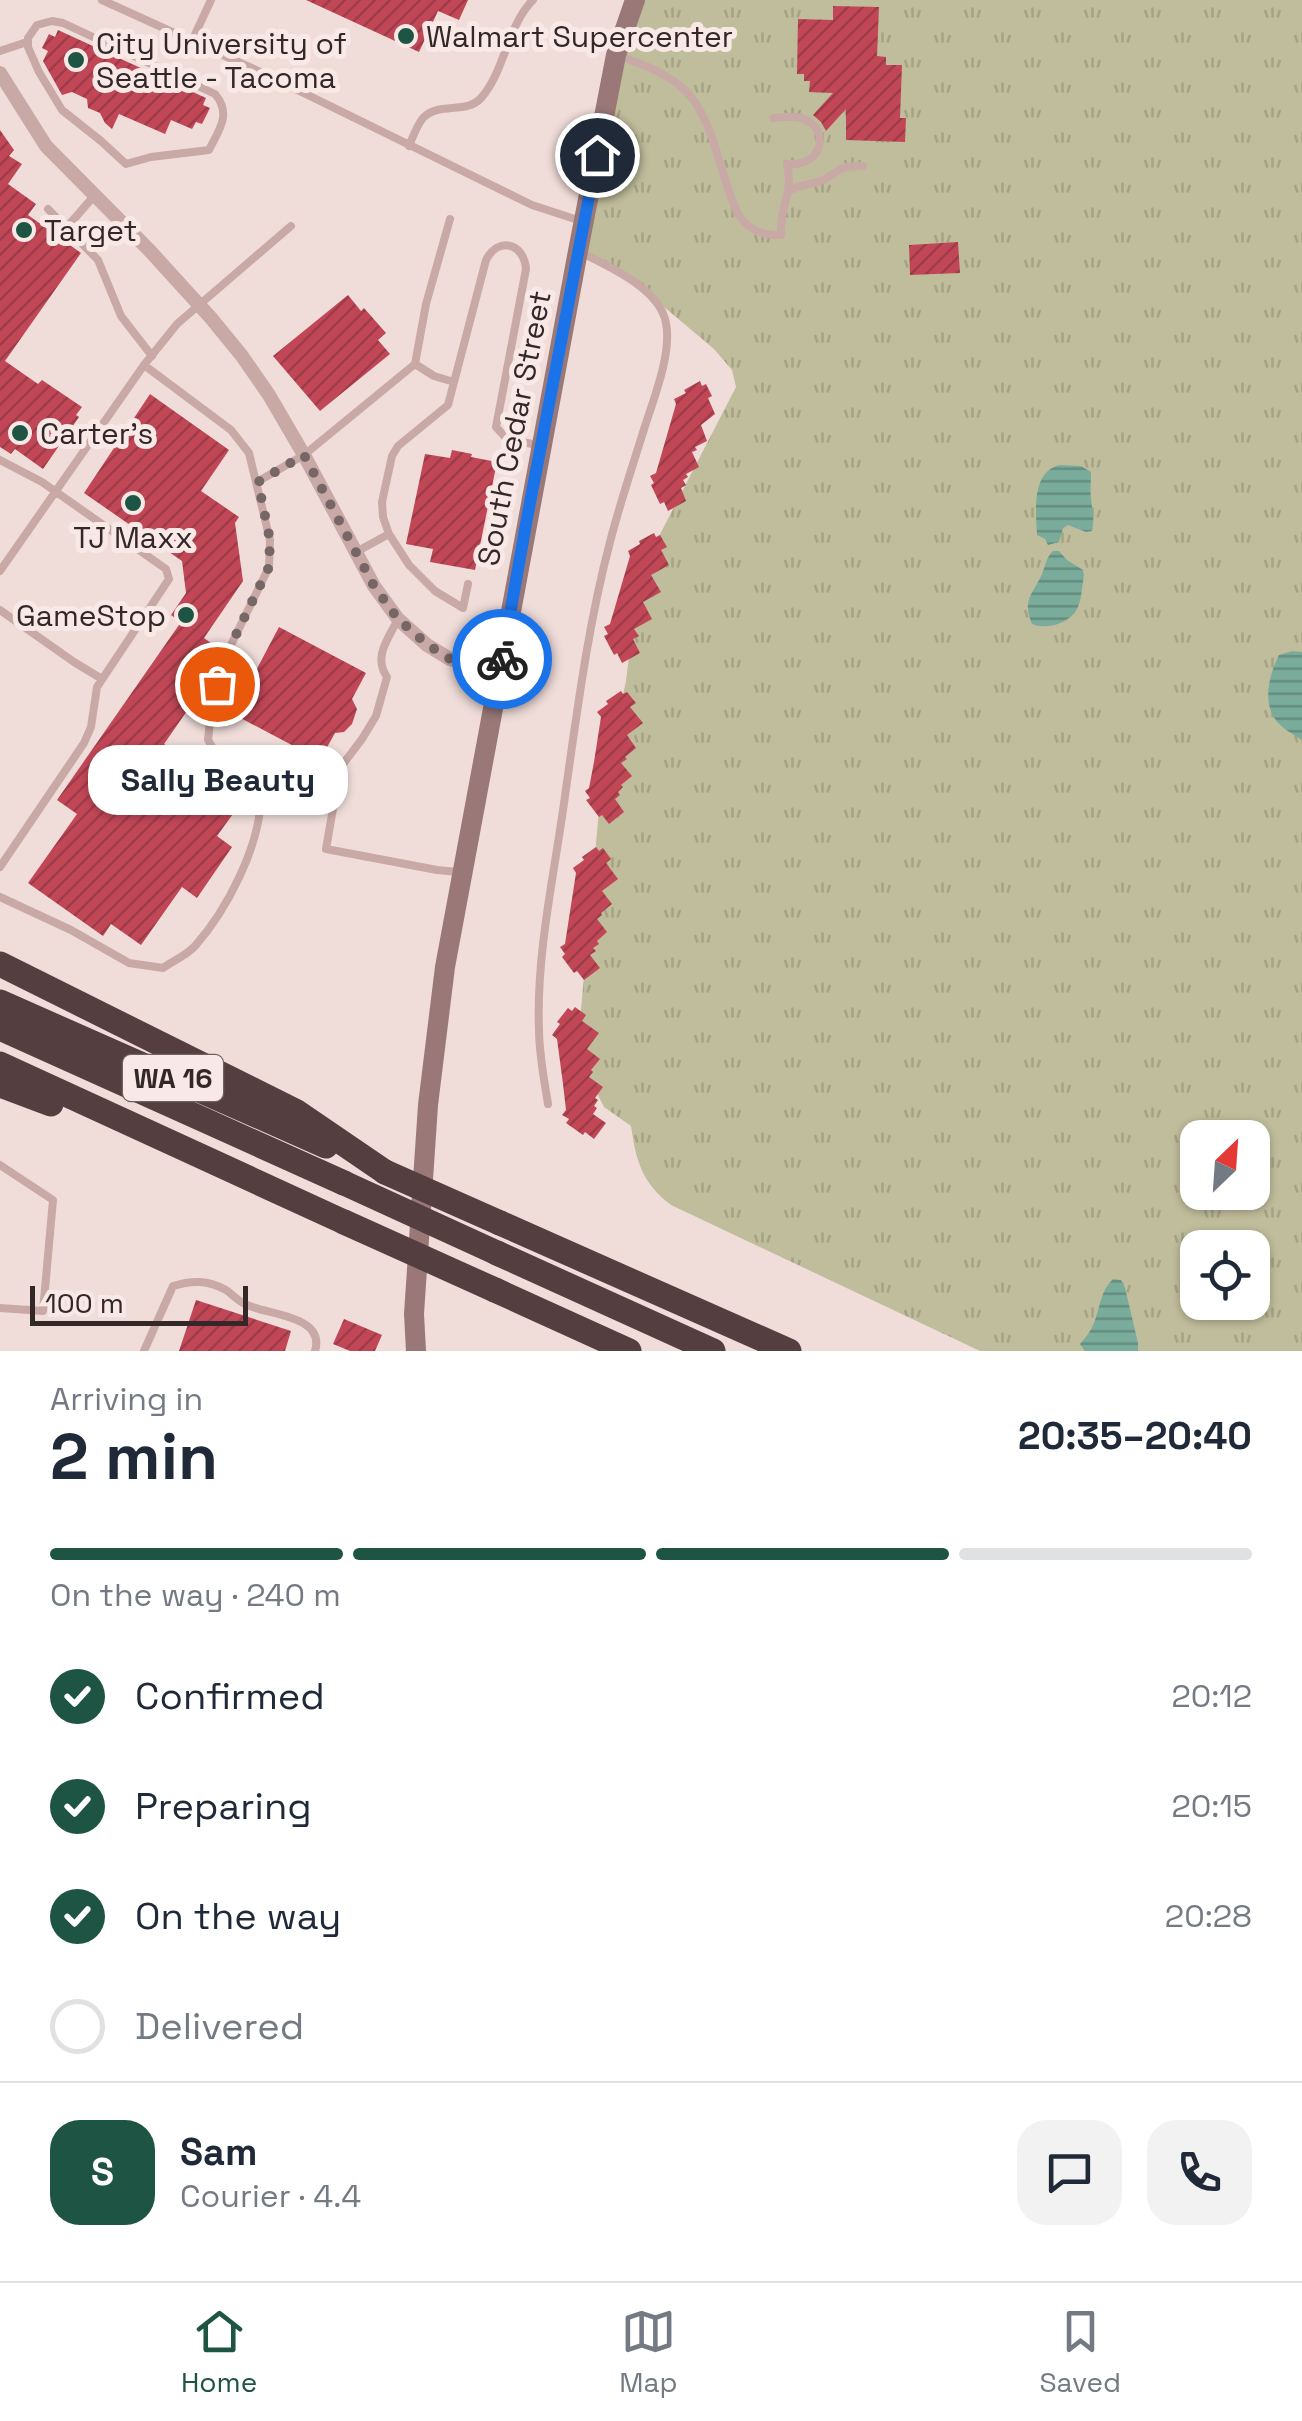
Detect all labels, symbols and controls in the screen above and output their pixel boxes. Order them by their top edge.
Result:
place label: Walmart Supercenter [426,17,733,56]
place label: City University of Seattle - Tacoma [96,24,347,97]
marker: Walmart Supercenter [395,25,417,47]
marker: City University of Seattle - Tacoma [65,49,87,71]
pin [555,113,640,198]
icon: home [570,128,625,183]
place label: Target [44,211,137,250]
marker: Target [13,219,35,241]
street label: South Cedar Street [468,287,560,569]
place label: Carter's [40,414,153,453]
marker: Carter's [9,422,31,444]
marker: TJ Maxx [122,492,144,514]
place label: TJ Maxx [73,518,193,557]
place label: GameStop [16,596,166,635]
marker: GameStop [175,604,197,626]
courier [452,609,552,709]
icon: bike [475,632,530,687]
pin [175,642,260,727]
icon: bag [190,657,245,712]
callout: Sally Beauty [87,744,347,814]
text: Sally Beauty [121,760,315,800]
road number: WA 16 [123,1055,223,1101]
north arrow [1180,1120,1270,1210]
map controls [1180,1120,1270,1320]
button: locate [1180,1230,1270,1320]
scale bar [30,1281,248,1326]
text: 100 m [45,1285,124,1321]
text: Arriving in [50,1379,203,1419]
text: 20:35–20:40 [1018,1412,1252,1460]
text: 2 min [50,1415,218,1498]
text: On the way · 240 m [50,1575,341,1615]
icon: check [50,1669,105,1724]
text: Confirmed [135,1672,325,1720]
text: 20:12 [1171,1676,1252,1716]
icon: check [50,1779,105,1834]
text: Preparing [135,1782,312,1830]
text: 20:15 [1172,1786,1252,1826]
icon: check [50,1889,105,1944]
text: On the way [135,1892,341,1940]
text: 20:28 [1165,1896,1252,1936]
text: Delivered [135,2002,304,2050]
button: chat [1017,2120,1122,2225]
button: phone [1147,2120,1252,2225]
text: Sam [180,2128,257,2176]
text: S [91,2148,114,2196]
text: Courier · 4.4 [180,2176,361,2216]
tab: Home [181,2304,257,2400]
tab: Map [619,2304,678,2400]
tab: Saved [1039,2304,1121,2400]

